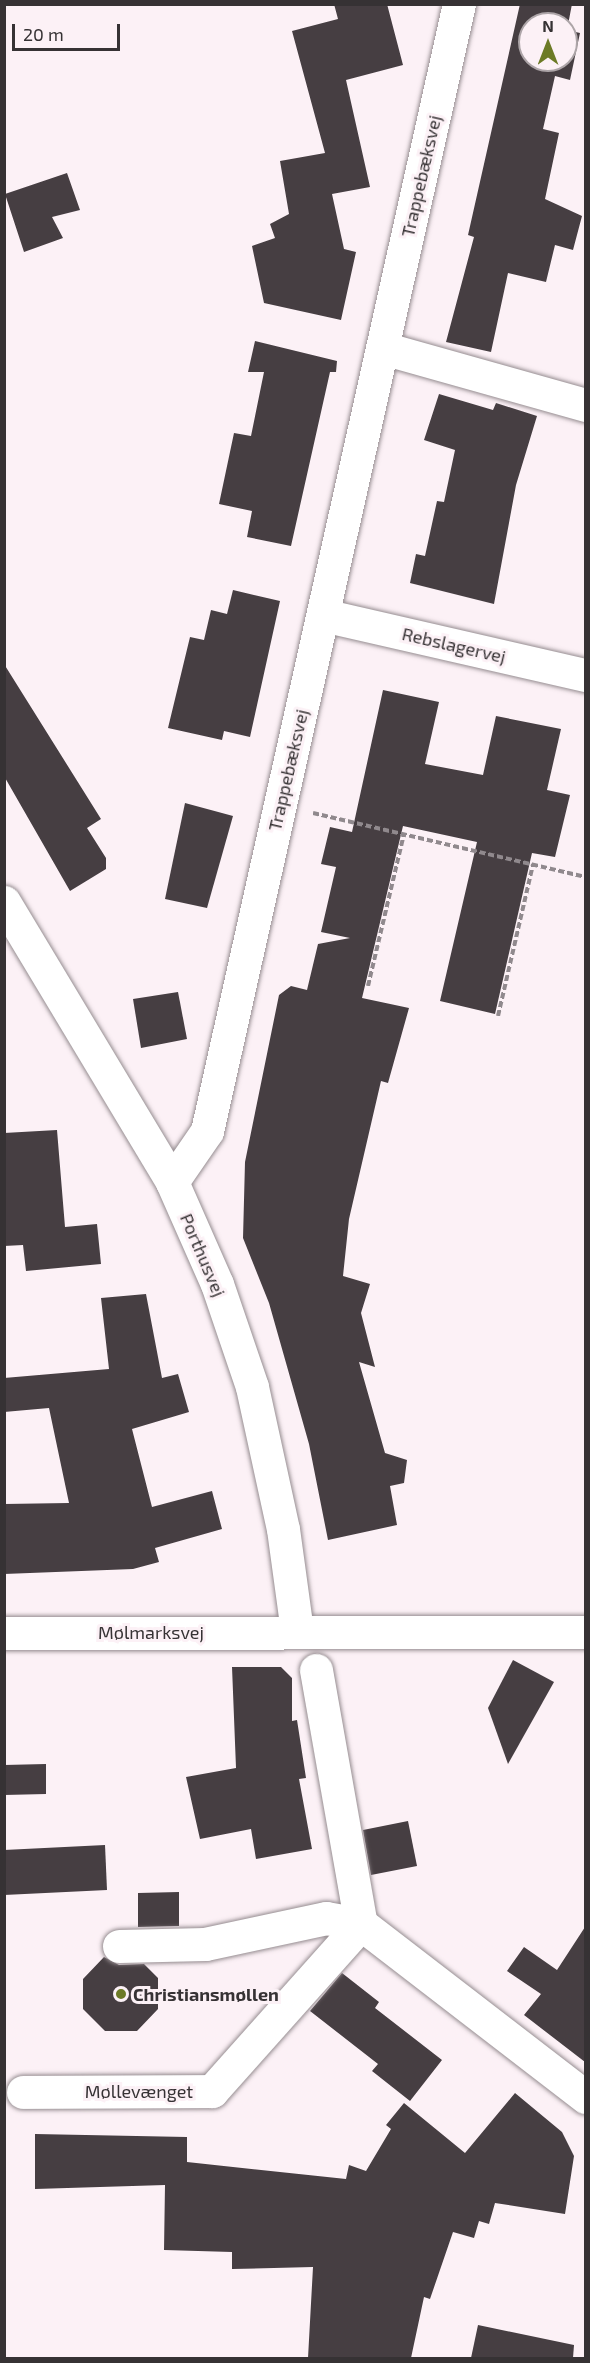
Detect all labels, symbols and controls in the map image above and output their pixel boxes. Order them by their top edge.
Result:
scale bar [15,12,123,50]
north arrow [518,12,578,72]
text: N [542,16,554,35]
text: 20 m [23,23,64,45]
street label: Trappebæksvej [397,113,445,239]
street label: Rebslagervej [400,623,508,667]
street label: Trappebæksvej [264,707,312,833]
street label: Porthusvej [176,1210,230,1300]
street label: Mølmarksvej [98,1621,204,1643]
place label: Christiansmøllen [133,1983,279,2005]
marker: Christiansmøllen [114,1987,128,2001]
street label: Møllevænget [85,2080,193,2102]

